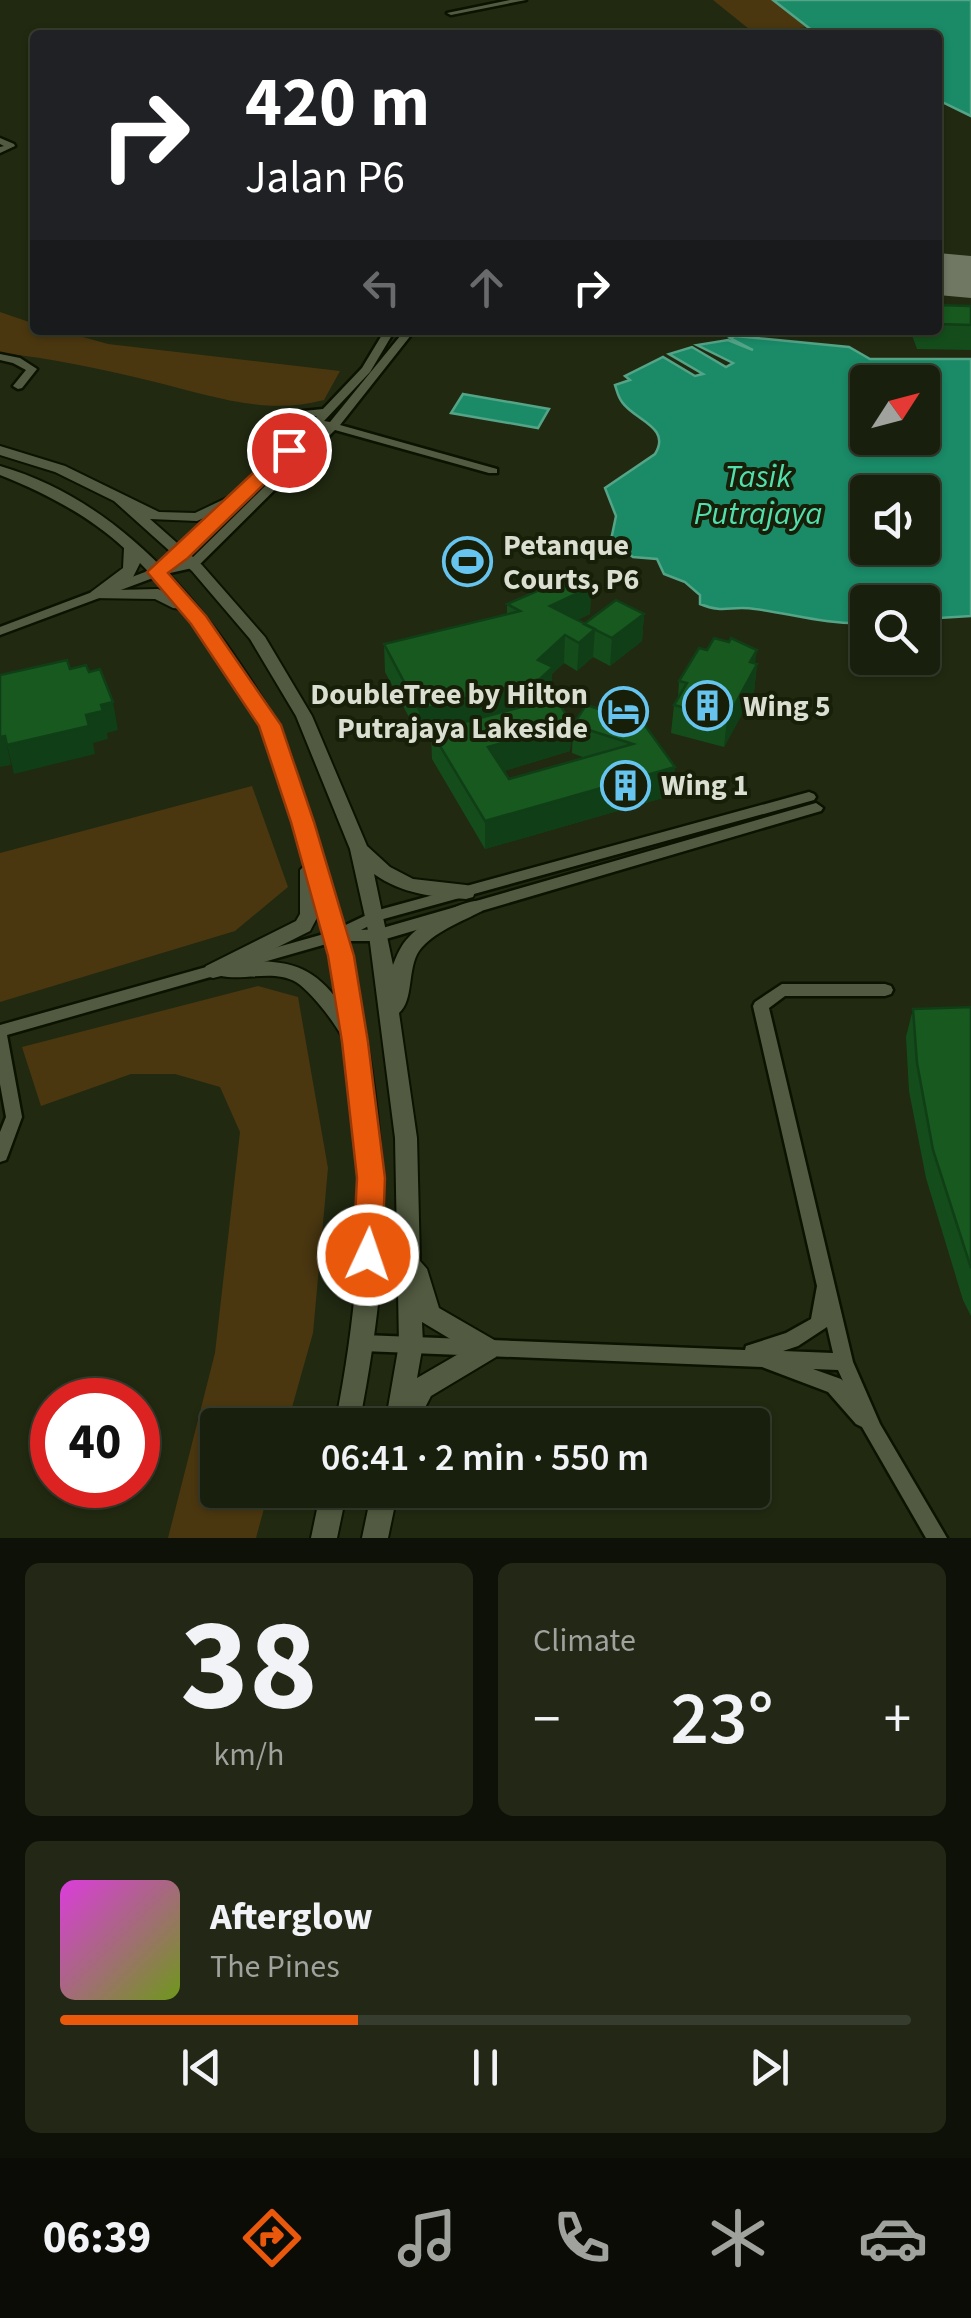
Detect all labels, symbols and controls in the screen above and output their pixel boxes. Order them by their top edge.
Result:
text: 420 m [245,53,430,153]
icon: right [80,70,210,200]
text: Jalan P6 [245,146,405,210]
icon: left [354,260,409,315]
icon: ahead [459,260,514,315]
icon: right [564,260,619,315]
north arrow [850,365,940,455]
map controls [850,365,940,675]
pin [247,408,332,493]
icon: arrive [262,423,317,478]
water label: Tasik Putrajaya [694,454,822,537]
button: sound [850,475,940,565]
place label: Petanque Courts, P6 [503,524,639,601]
sports icon: Petanque Courts, P6 [442,536,494,588]
button: search [850,585,940,675]
place label: DoubleTree by Hilton Putrajaya Lakeside [310,673,588,750]
building icon: Wing 5 [682,680,734,732]
hotel icon: DoubleTree by Hilton Putrajaya Lakeside [597,685,649,737]
place label: Wing 5 [743,685,831,728]
building icon: Wing 1 [600,759,652,811]
place label: Wing 1 [661,764,749,807]
position arrow [316,1203,420,1307]
speed limit sign: 40 [30,1378,160,1508]
text: 06:41 · 2 min · 550 m [321,1431,649,1485]
text: 38 [180,1574,318,1759]
text: Climate [533,1618,636,1664]
text: 23° [670,1666,774,1773]
text: − [533,1681,560,1759]
text: + [884,1681,911,1759]
text: km/h [214,1732,284,1778]
text: Afterglow [210,1890,373,1944]
text: The Pines [210,1944,340,1990]
icon: previous [174,2040,229,2095]
icon: pause [458,2040,513,2095]
icon: next [742,2040,797,2095]
icon: directions [237,2203,307,2273]
icon: music [392,2203,462,2273]
icon: phone [547,2203,617,2273]
icon: climate [703,2203,773,2273]
icon: car [858,2203,928,2273]
text: 06:39 [43,2206,151,2270]

